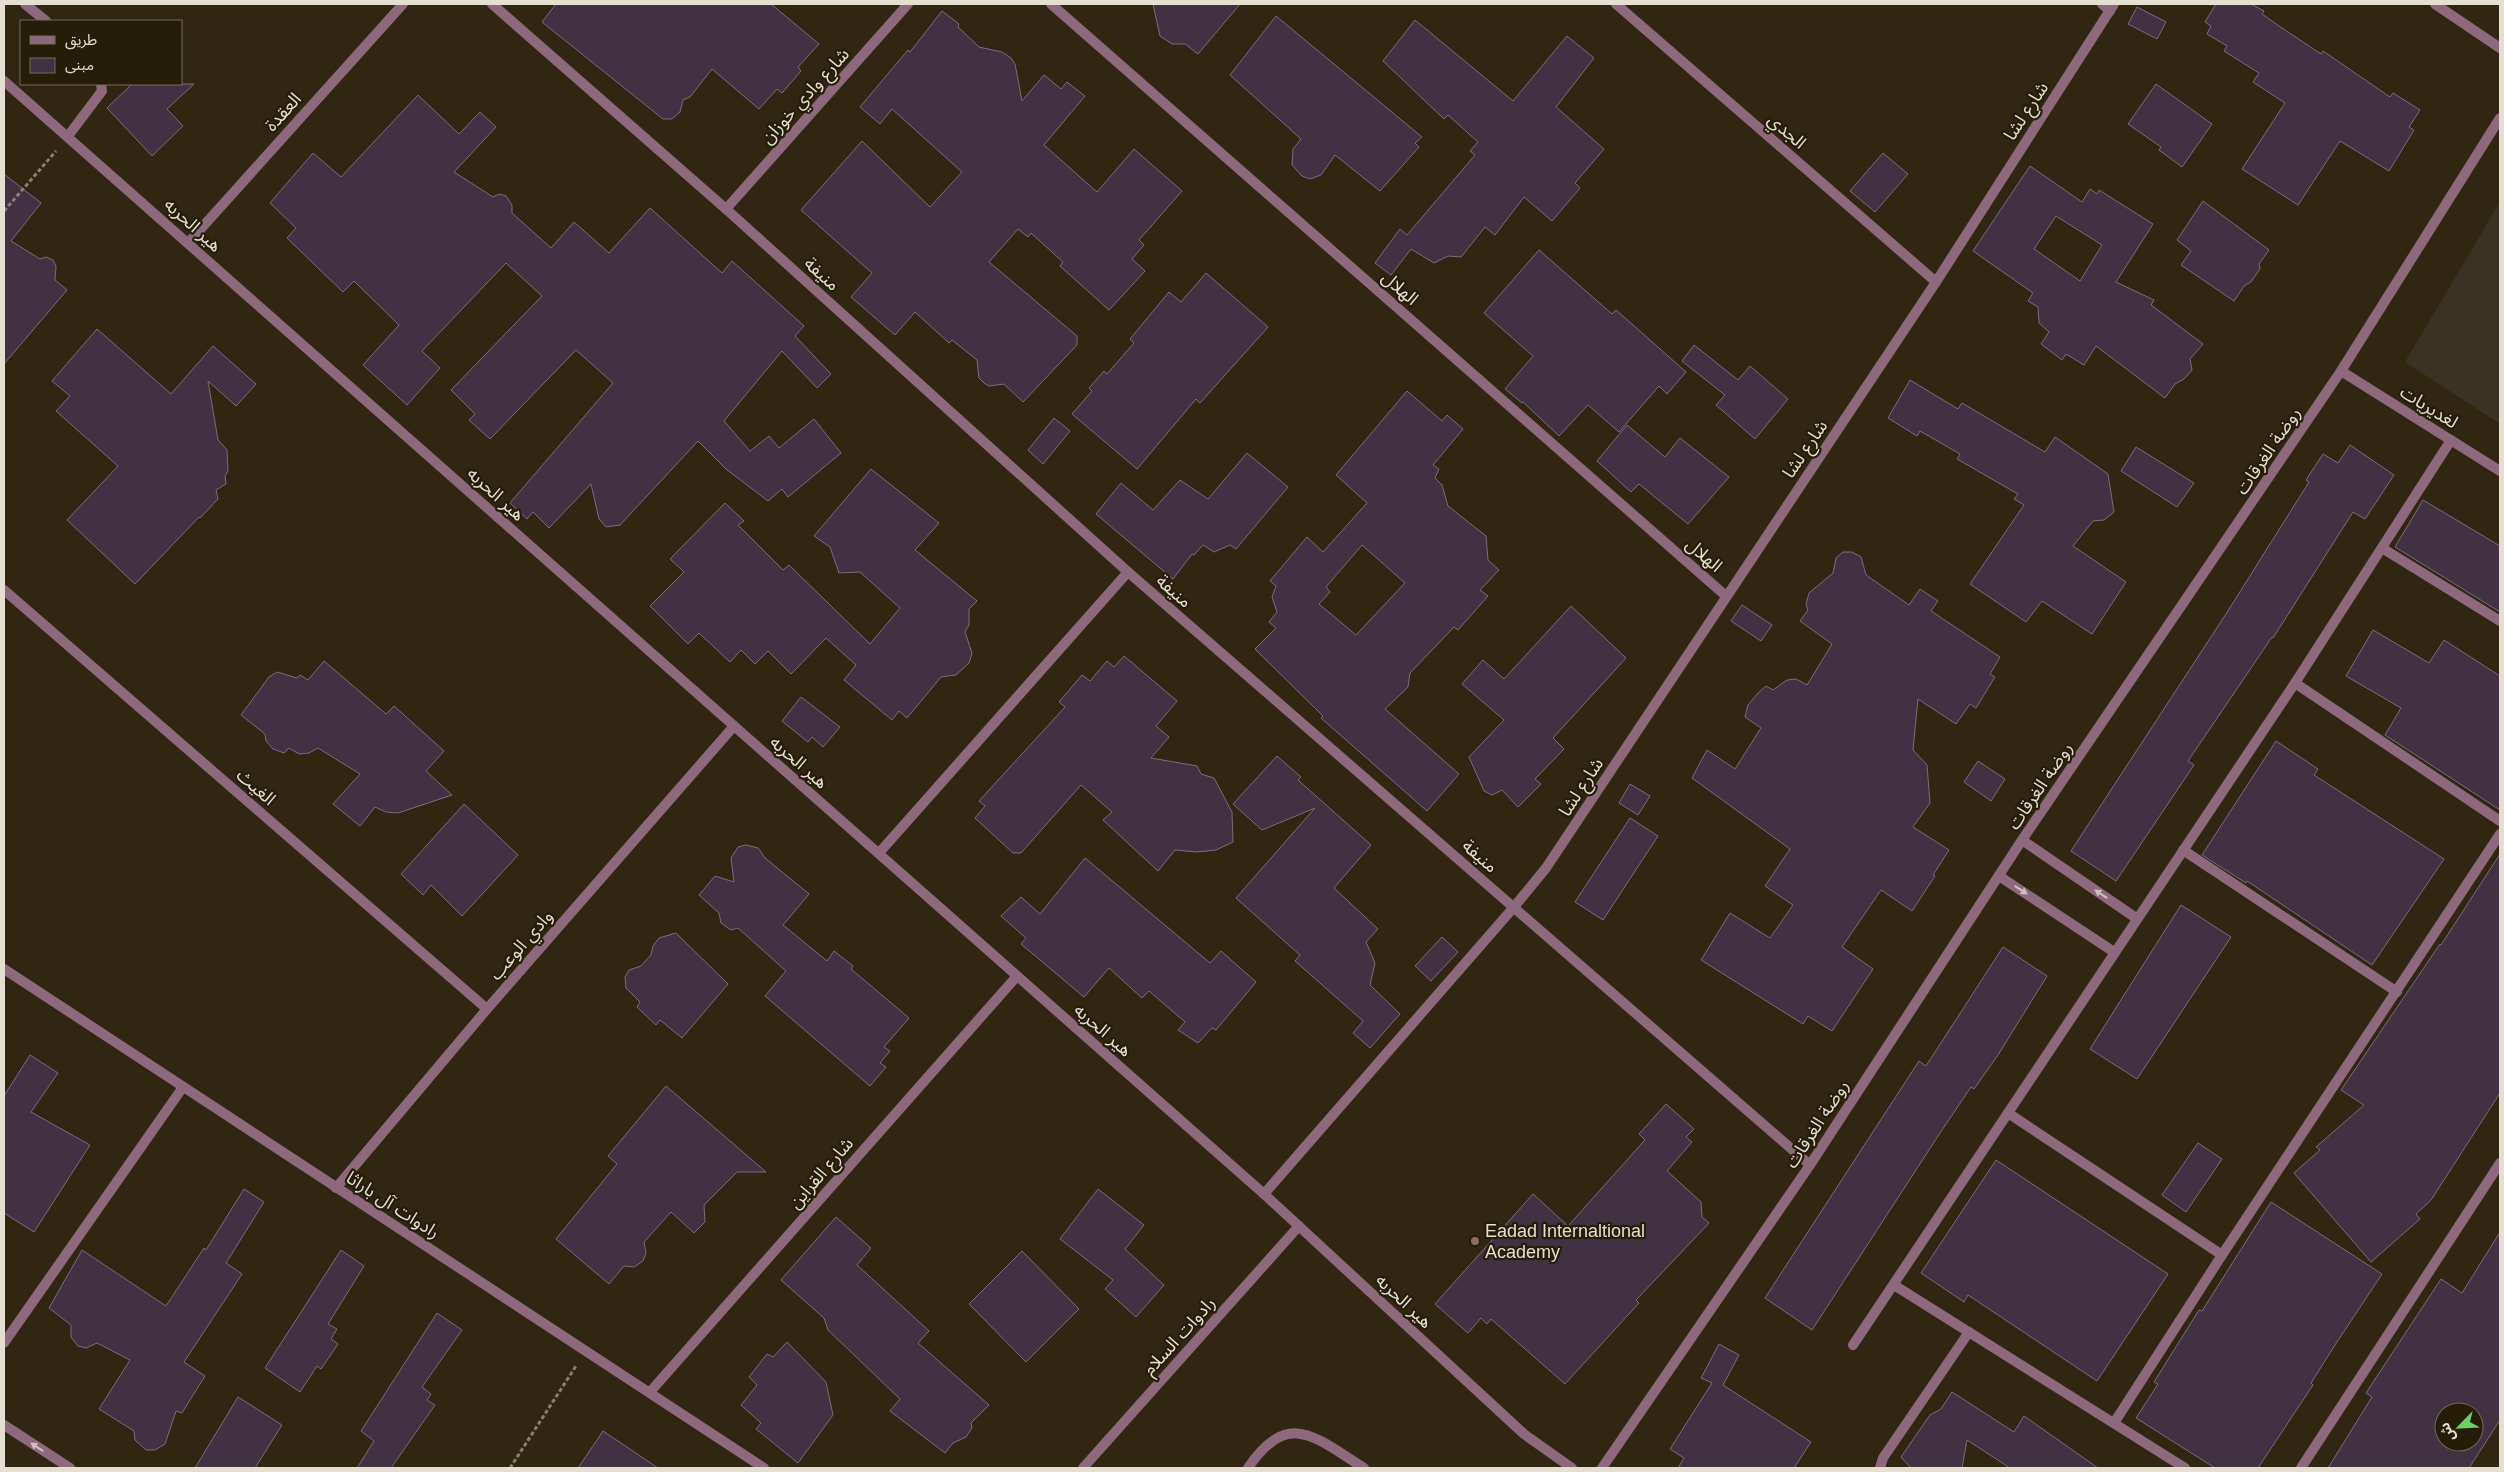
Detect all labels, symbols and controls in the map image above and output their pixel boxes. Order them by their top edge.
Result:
legend [20,20,182,85]
text: طريق [65,31,97,50]
street label: شارع وادي خوزان [757,44,856,151]
text: مبنى [65,56,94,74]
street label: شارع لشا [2000,78,2056,146]
street label: العقدة [261,89,305,135]
street label: الجدي [1762,109,1810,155]
street label: هير الحربه [160,194,226,257]
street label: منيفة [800,253,844,295]
street label: الهلال [1377,267,1422,310]
street label: لغديريات [2396,382,2461,433]
street label: روضة الغرقات [2232,404,2305,499]
street label: شارع لشا [1778,416,1835,484]
street label: هير الحربه [463,463,529,526]
street label: الهلال [1681,534,1726,577]
street label: منيفة [1152,570,1196,612]
street label: هير الحربه [765,732,832,793]
street label: روضة الغرقات [2004,739,2077,834]
street label: شارع لشا [1555,754,1611,822]
street label: الغيث [233,765,279,809]
street label: منيفة [1458,835,1502,877]
one-way arrow [2014,885,2028,895]
one-way arrow [2094,889,2108,899]
street label: وادي الوعب [485,906,559,986]
street label: هير الحربه [1069,1000,1136,1061]
street label: روضة الغرقات [1781,1076,1854,1172]
street label: شارع القراين [785,1133,860,1215]
street label: رادوات آل باراثا [342,1167,443,1243]
place label: Eadad Internaltional Academy [1485,1221,1645,1262]
marker: Eadad Internaltional Academy [1469,1235,1481,1247]
street label: هير الحربه [1371,1270,1436,1333]
street label: رادوات السلام [1139,1293,1222,1382]
north arrow [2434,1402,2484,1452]
text: ش [2436,1420,2458,1444]
one-way arrow [30,1442,44,1451]

